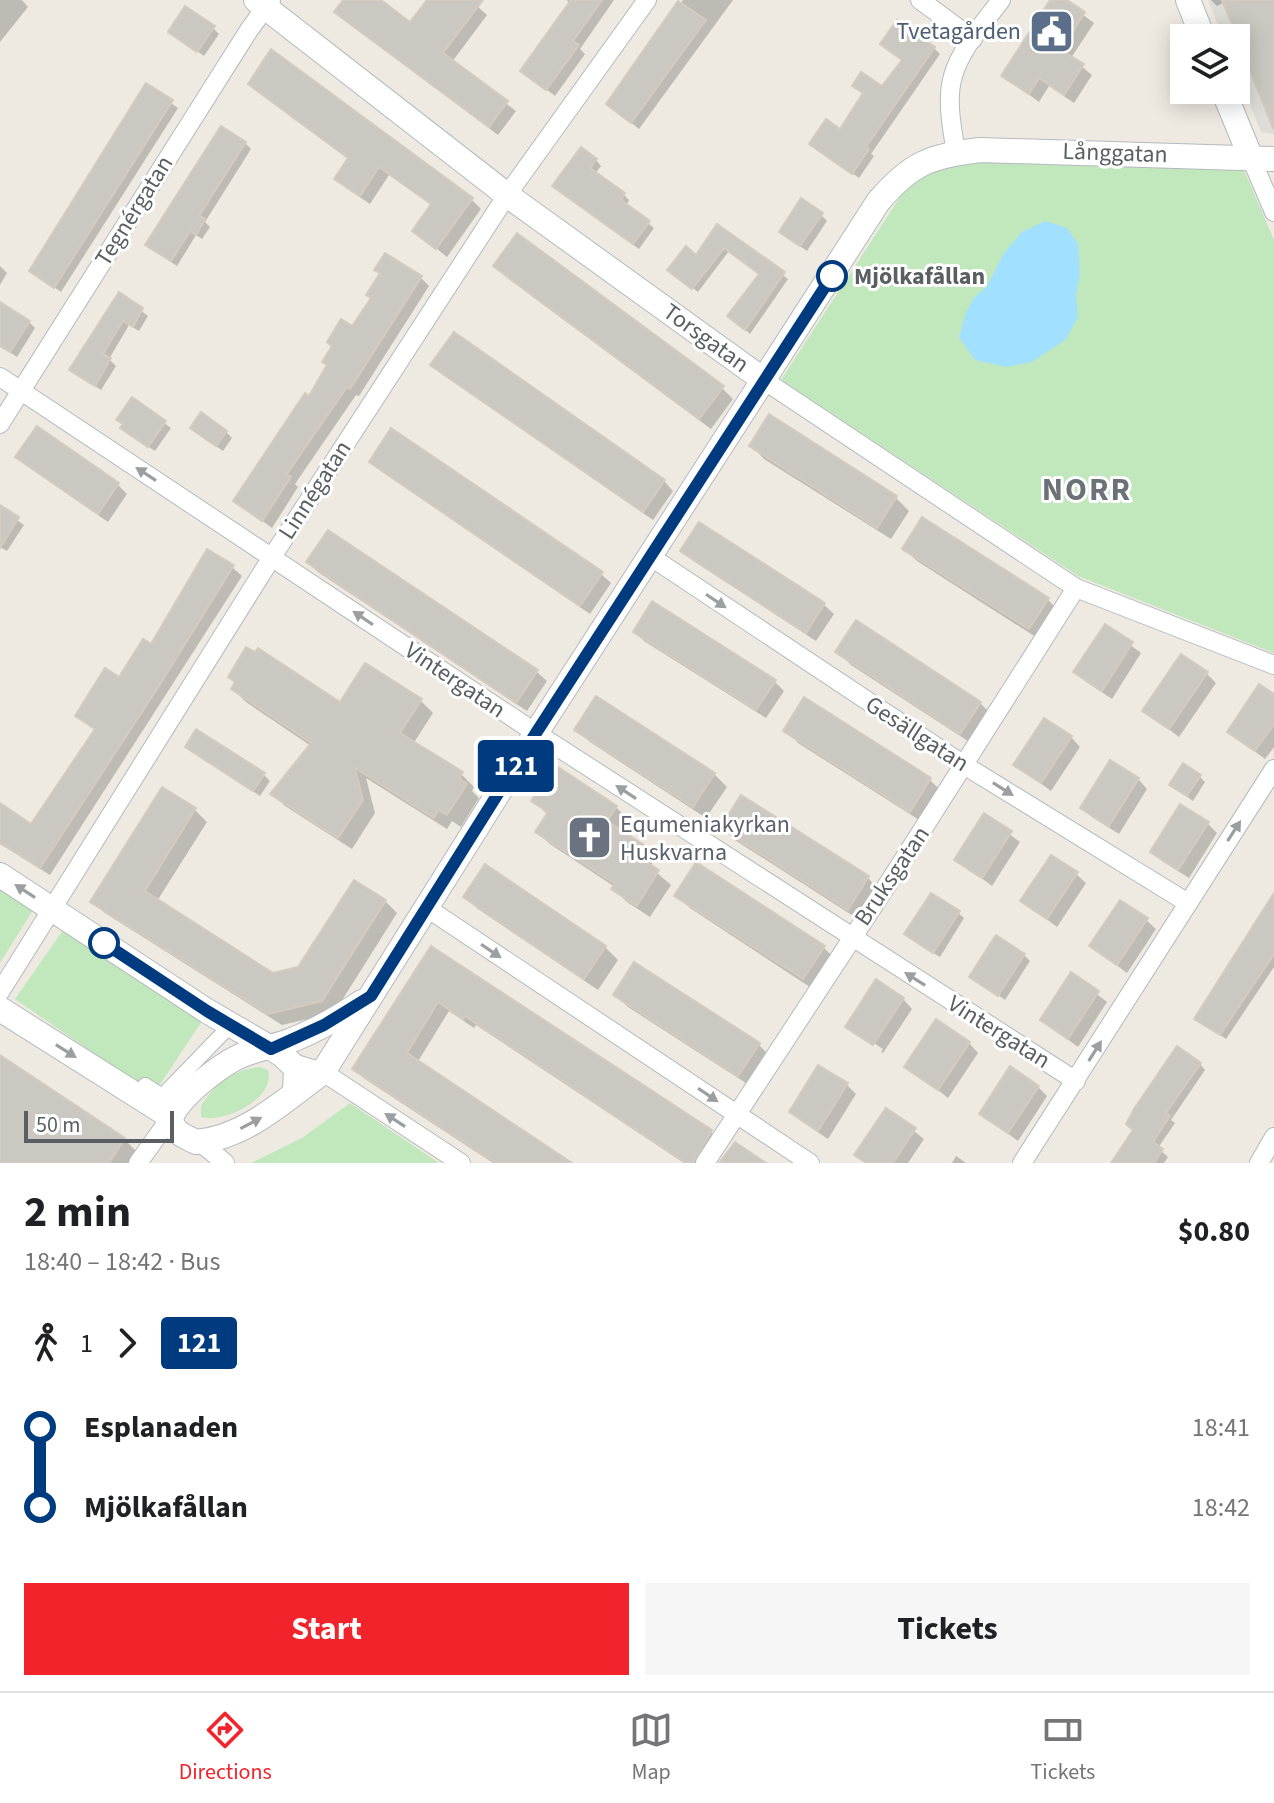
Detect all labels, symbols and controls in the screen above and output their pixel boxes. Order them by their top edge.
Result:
public building icon: Tvetagården [1028,7,1076,55]
place label: Tvetagården [896,14,1021,49]
map controls [1170,24,1250,104]
button: layers [1170,24,1250,104]
street label: Långgatan [1062,134,1168,172]
street label: Tegnérgatan [86,149,182,273]
place label: Mjölkafållan [854,259,985,294]
marker: Mjölkafållan [817,261,847,291]
street label: Torsgatan [656,295,756,381]
street label: Linnégatan [270,434,360,546]
one-way arrow [136,467,157,482]
district label: NORR [1042,467,1132,513]
one-way arrow [705,593,726,608]
one-way arrow [352,611,374,626]
street label: Vintergatan [397,633,513,727]
street label: Gesällgatan [858,687,976,781]
line badge: 121 [470,740,562,792]
text: 121 [494,746,538,786]
one-way arrow [992,782,1014,796]
one-way arrow [616,785,637,800]
place label: Equmeniakyrkan Huskvarna [620,807,790,870]
church icon: Equmeniakyrkan Huskvarna [565,814,613,862]
street label: Bruksgatan [846,819,938,933]
one-way arrow [1227,820,1241,842]
one-way arrow [14,885,36,899]
unlabelled marker [89,928,119,958]
one-way arrow [481,943,502,958]
one-way arrow [905,972,926,987]
street label: Vintergatan [941,987,1057,1077]
one-way arrow [1087,1040,1102,1061]
one-way arrow [55,1044,77,1058]
one-way arrow [697,1088,718,1103]
scale bar [24,1107,174,1143]
text: 50 m [36,1109,81,1141]
one-way arrow [385,1113,406,1128]
one-way arrow [239,1116,262,1129]
text: 2 min [24,1181,131,1244]
text: $0.80 [1178,1210,1250,1253]
text: 18:40 – 18:42 · Bus [24,1243,220,1280]
icon: walk [24,1321,68,1365]
icon: forward [105,1321,149,1365]
text: 121 [177,1323,221,1363]
text: 1 [80,1325,93,1362]
text: Esplanaden [84,1406,238,1449]
text: 18:41 [1192,1409,1250,1446]
text: Mjölkafållan [84,1486,248,1529]
text: 18:42 [1192,1489,1250,1526]
button: Start [24,1583,629,1675]
button: Tickets [645,1583,1250,1675]
tab: Directions [179,1708,272,1788]
tab: Map [629,1708,673,1788]
tab: Tickets [1030,1708,1095,1788]

